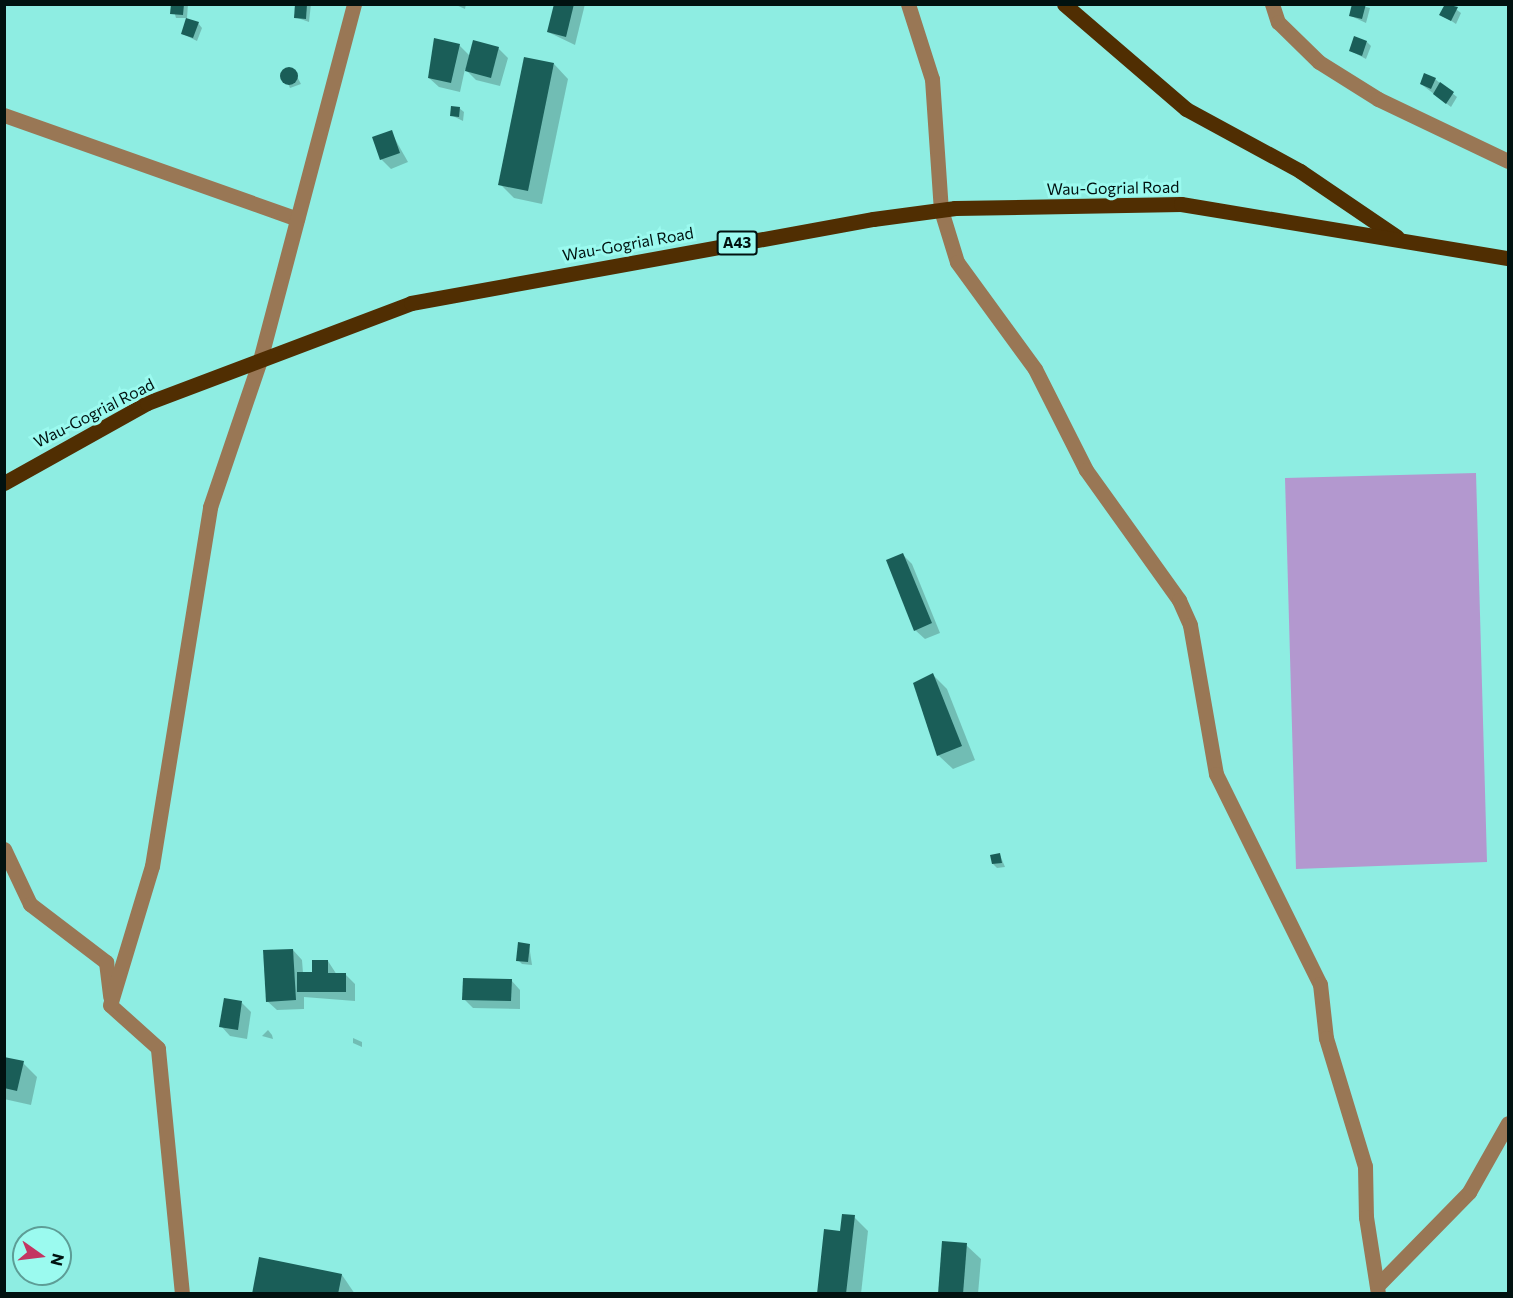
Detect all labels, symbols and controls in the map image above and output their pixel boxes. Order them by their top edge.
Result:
street label: Wau-Gogrial Road [1046,177,1180,199]
street label: Wau-Gogrial Road [561,223,695,265]
road number: A43 [716,231,758,255]
street label: Wau-Gogrial Road [30,374,158,452]
north arrow [12,1226,72,1286]
text: N [47,1252,69,1268]

